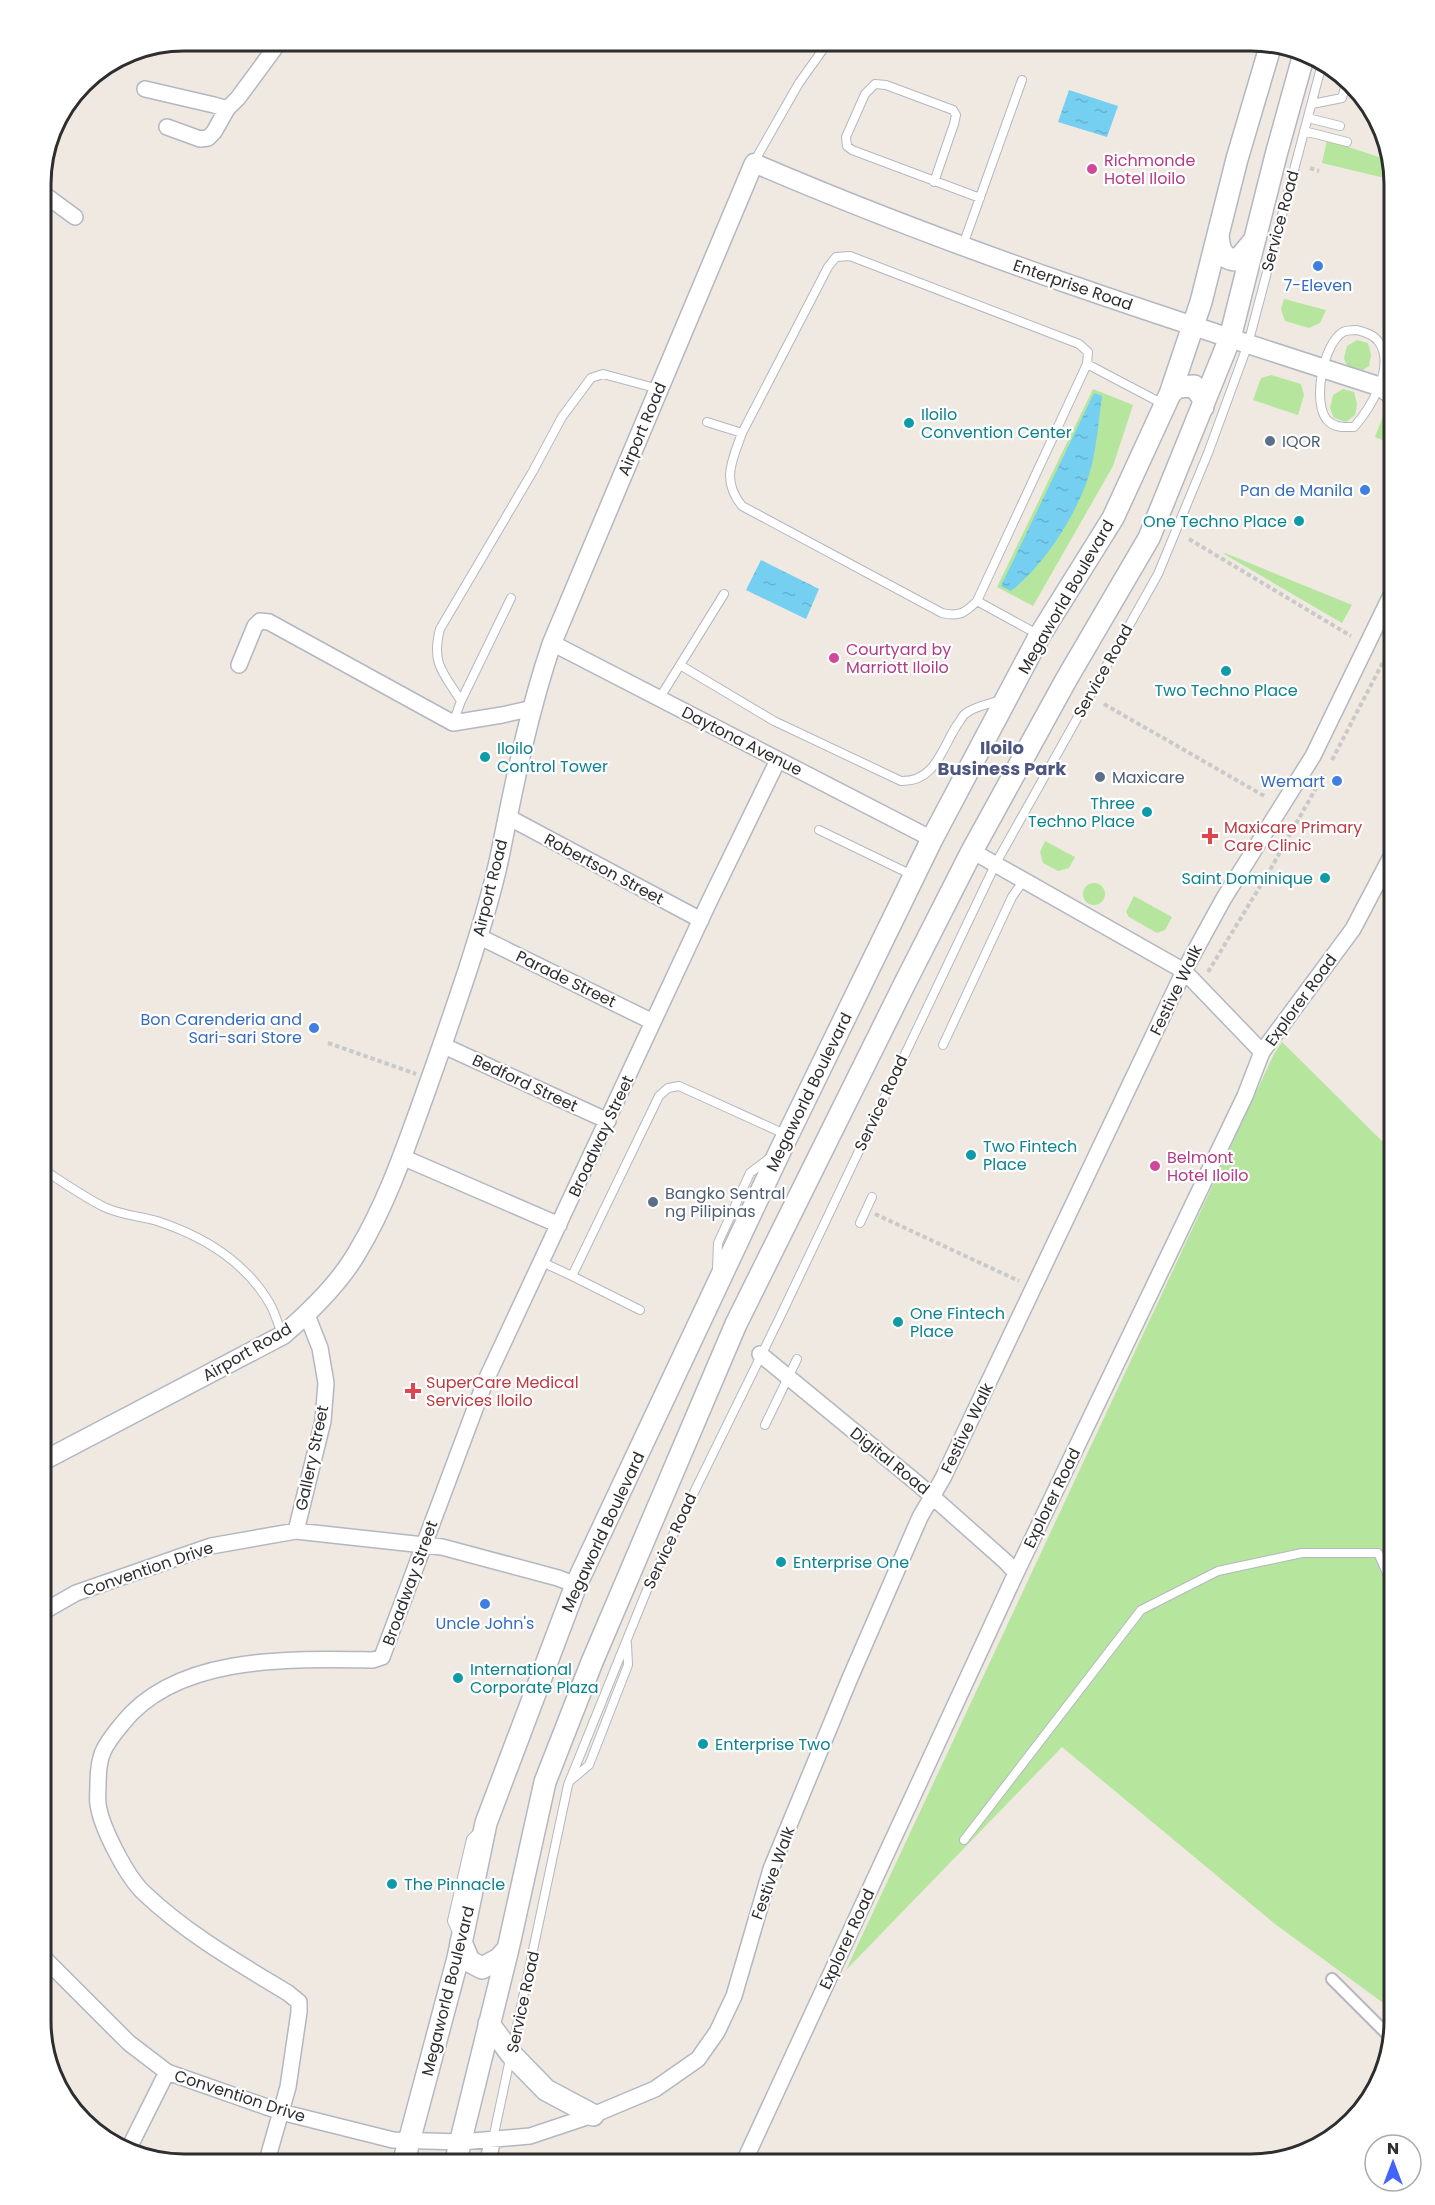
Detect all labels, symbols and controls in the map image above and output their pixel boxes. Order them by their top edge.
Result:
place label: Richmonde Hotel Iloilo [1104,149,1195,190]
marker: Richmonde Hotel Iloilo [1085,162,1099,176]
street label: Service Road [1255,168,1305,274]
street label: Enterprise Road [1010,254,1136,316]
marker: 7-Eleven [1311,259,1325,273]
place label: 7-Eleven [1284,274,1352,297]
street label: Airport Road [612,379,672,479]
place label: Iloilo Convention Center [921,403,1072,444]
marker: Iloilo Convention Center [902,416,916,430]
place label: IQOR [1282,430,1321,453]
marker: IQOR [1263,434,1277,448]
place label: Pan de Manila [1240,479,1353,502]
marker: Pan de Manila [1358,483,1372,497]
place label: One Techno Place [1143,510,1287,533]
marker: One Techno Place [1292,514,1306,528]
street label: Megaworld Boulevard [1012,516,1120,678]
street label: Service Road [1068,620,1138,722]
place label: Courtyard by Marriott Iloilo [846,638,951,679]
marker: Courtyard by Marriott Iloilo [827,651,841,665]
marker: Two Techno Place [1219,664,1233,678]
place label: Two Techno Place [1154,679,1298,702]
street label: Daytona Avenue [678,701,806,781]
district label: Iloilo Business Park [938,735,1067,781]
place label: Iloilo Control Tower [497,737,608,778]
marker: Iloilo Control Tower [478,750,492,764]
place label: Maxicare [1112,766,1185,789]
marker: Maxicare [1093,770,1107,784]
place label: Wemart [1260,770,1325,793]
marker: Wemart [1330,774,1344,788]
place label: Three Techno Place [1028,792,1135,833]
marker: Three Techno Place [1140,805,1154,819]
place label: Maxicare Primary Care Clinic [1224,816,1362,857]
marker: Maxicare Primary Care Clinic [1201,827,1219,845]
street label: Robertson Street [540,828,668,910]
street label: Airport Road [467,837,513,939]
place label: Saint Dominique [1181,867,1313,890]
marker: Saint Dominique [1318,871,1332,885]
street label: Festive Walk [1144,940,1208,1039]
street label: Parade Street [512,945,620,1013]
street label: Explorer Road [1260,949,1342,1051]
place label: Bon Carenderia and Sari-sari Store [141,1008,302,1049]
street label: Megaworld Boulevard [760,1009,858,1175]
marker: Bon Carenderia and Sari-sari Store [307,1021,321,1035]
street label: Bedford Street [469,1048,582,1118]
street label: Service Road [849,1051,913,1155]
street label: Broadway Street [563,1071,639,1201]
place label: Two Fintech Place [983,1135,1077,1176]
place label: Belmont Hotel Iloilo [1167,1146,1249,1187]
marker: Two Fintech Place [964,1148,978,1162]
marker: Belmont Hotel Iloilo [1148,1159,1162,1173]
place label: Bangko Sentral ng Pilipinas [665,1182,786,1223]
marker: Bangko Sentral ng Pilipinas [646,1195,660,1209]
place label: One Fintech Place [910,1302,1005,1343]
marker: One Fintech Place [891,1315,905,1329]
street label: Airport Road [198,1317,296,1387]
place label: SuperCare Medical Services Iloilo [426,1371,579,1412]
street label: Festive Walk [935,1378,999,1477]
marker: SuperCare Medical Services Iloilo [404,1382,422,1400]
street label: Gallery Street [290,1403,334,1513]
street label: Digital Road [845,1422,935,1500]
street label: Explorer Road [1018,1444,1086,1552]
street label: Megaworld Boulevard [556,1448,650,1616]
street label: Service Road [638,1489,702,1593]
street label: Broadway Street [377,1517,443,1649]
street label: Convention Drive [80,1536,216,1602]
place label: Enterprise One [793,1551,909,1574]
marker: Enterprise One [774,1555,788,1569]
marker: Uncle John's [478,1597,492,1611]
place label: Uncle John's [436,1612,534,1635]
place label: International Corporate Plaza [470,1658,599,1699]
marker: International Corporate Plaza [451,1671,465,1685]
place label: Enterprise Two [715,1733,830,1756]
marker: Enterprise Two [696,1737,710,1751]
street label: Festive Walk [745,1822,801,1923]
place label: The Pinnacle [404,1873,505,1896]
marker: The Pinnacle [385,1877,399,1891]
street label: Explorer Road [814,1885,880,1993]
street label: Megaworld Boulevard [416,1904,480,2078]
street label: Service Road [501,1949,545,2055]
street label: Convention Drive [171,2064,309,2128]
north arrow [1363,2133,1423,2193]
text: N [1387,2137,1399,2160]

